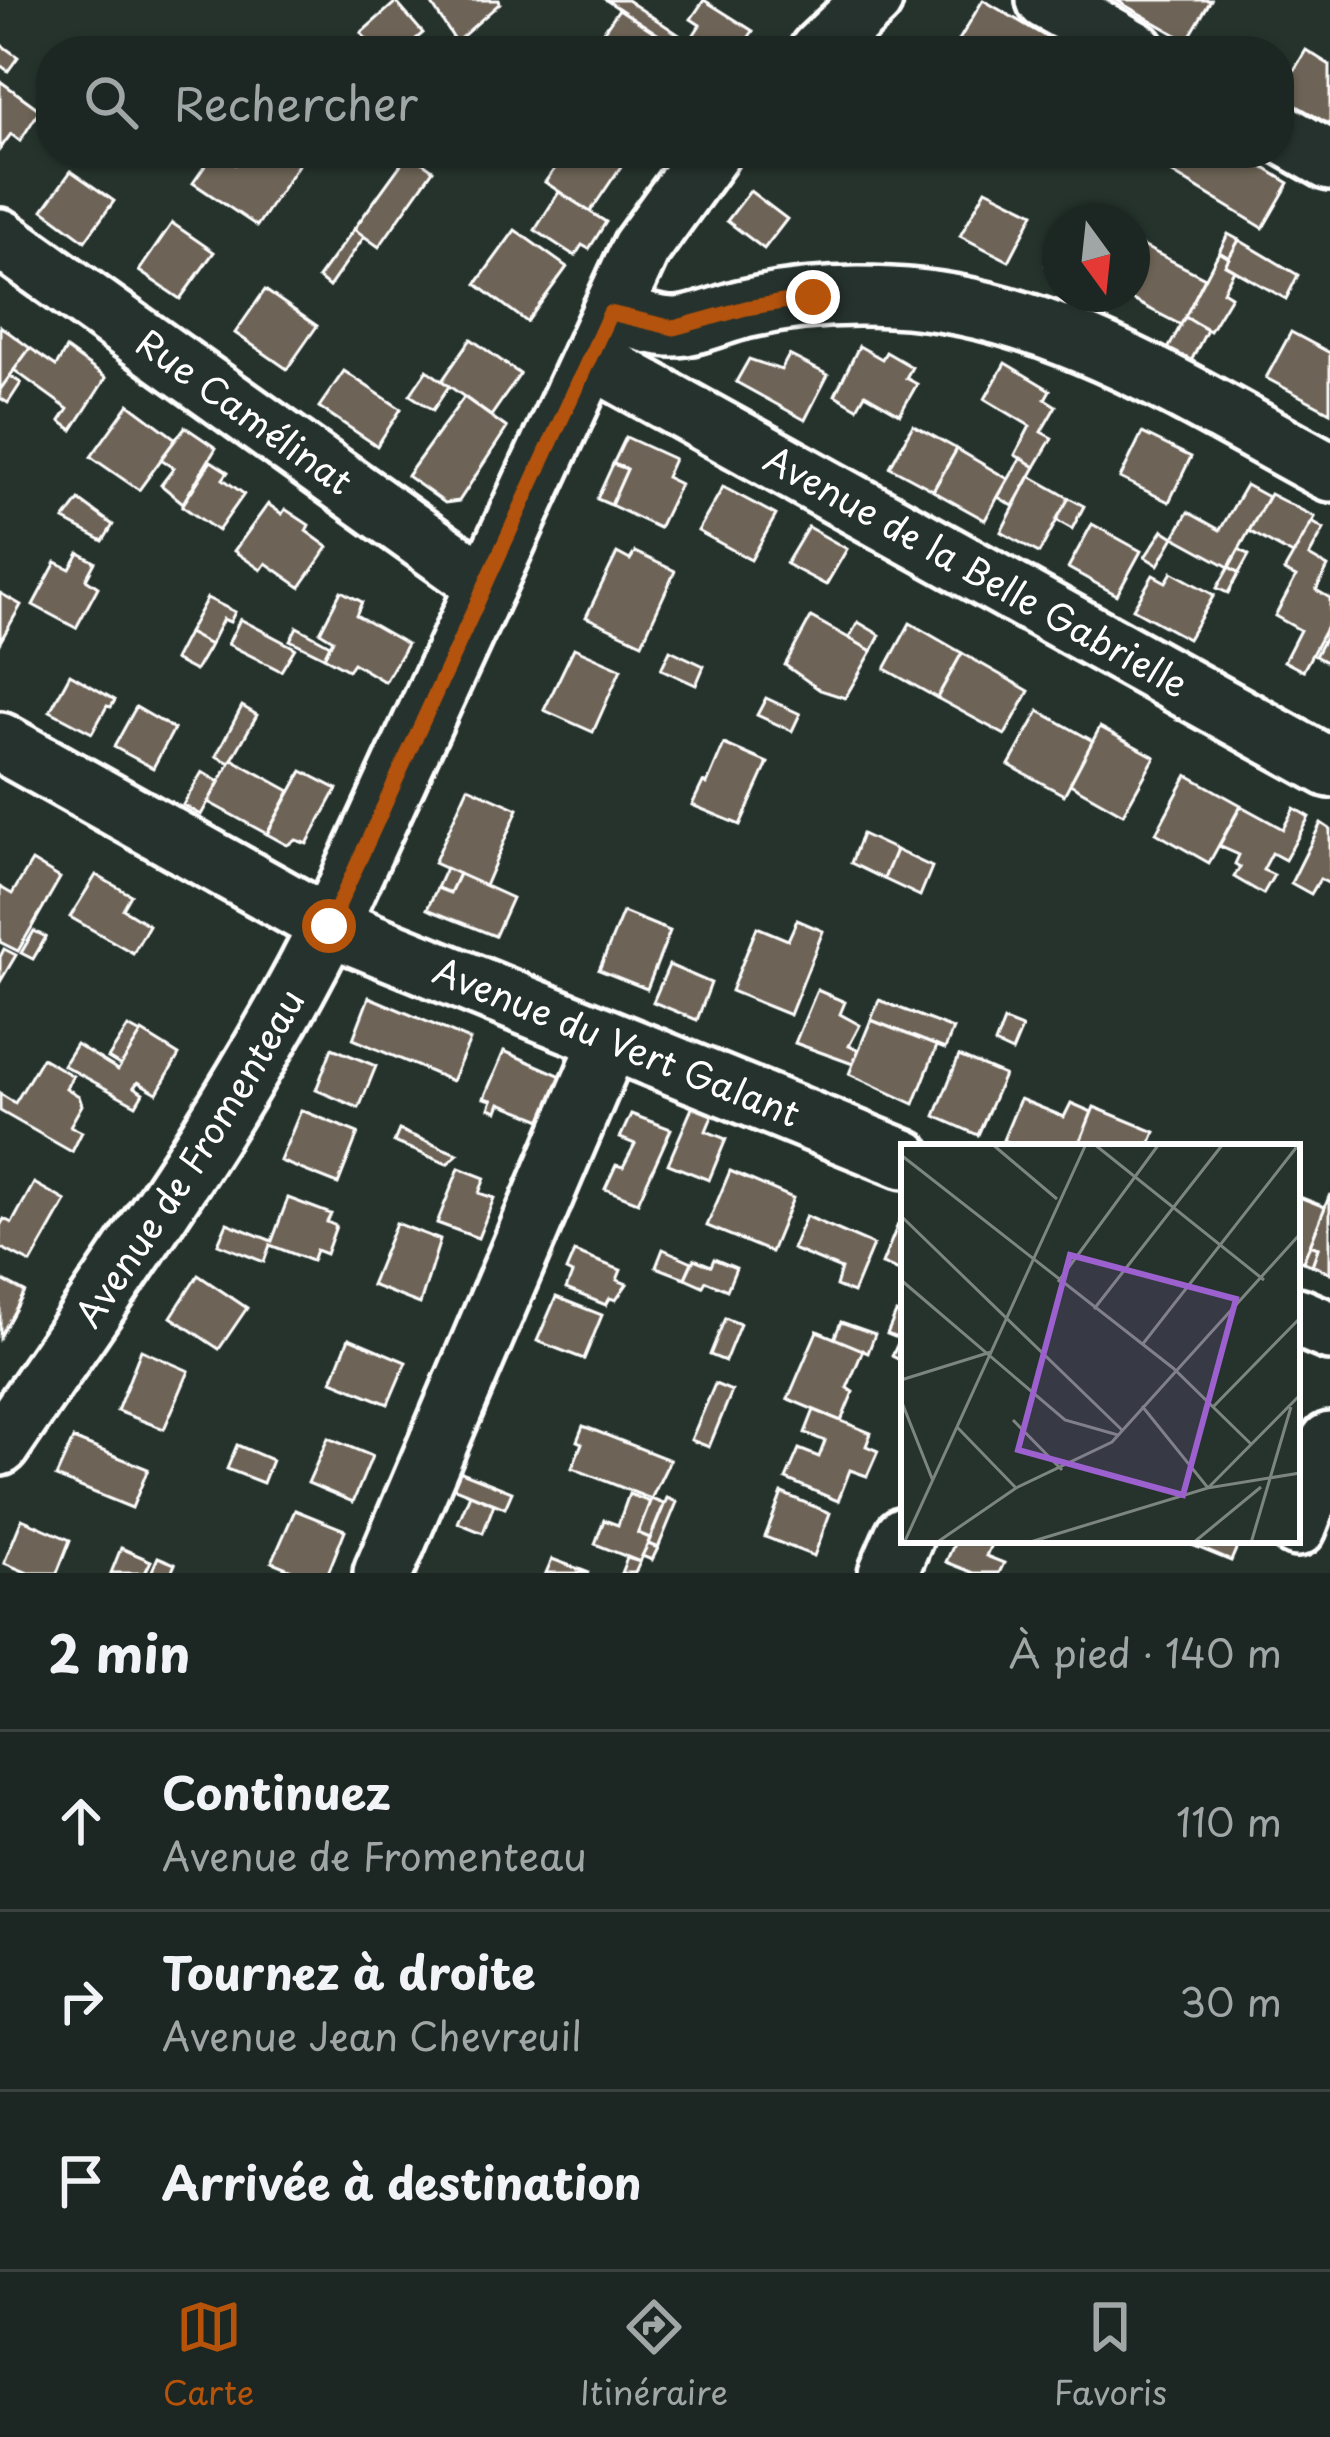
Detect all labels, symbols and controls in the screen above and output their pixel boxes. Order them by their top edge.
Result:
search box [36,36,1294,168]
text: Rechercher [174,68,418,136]
icon: search [78,69,144,135]
north arrow [1042,204,1150,312]
route end [786,270,840,324]
street label: Rue Camélinat [126,315,365,507]
street label: Avenue de la Belle Gabrielle [755,431,1199,709]
route start [302,899,356,953]
street label: Avenue du Vert Galant [426,942,809,1139]
street label: Avenue de Fromenteau [60,978,316,1337]
inset map [901,1144,1300,1543]
text: 2 min [48,1613,190,1690]
text: À pied · 140 m [1009,1622,1282,1681]
text: Continuez [162,1757,391,1825]
icon: ahead [48,1788,114,1854]
text: 110 m [1176,1791,1282,1850]
text: Avenue de Fromenteau [162,1825,587,1884]
text: Tournez à droite [162,1937,536,2005]
icon: right [48,1968,114,2034]
text: 30 m [1179,1971,1282,2030]
text: Avenue Jean Chevreuil [162,2005,582,2064]
text: Arrivée à destination [162,2147,642,2215]
icon: arrive [48,2148,114,2214]
tab: Carte [163,2294,254,2416]
tab: Itinéraire [580,2294,728,2416]
tab: Favoris [1054,2294,1167,2416]

